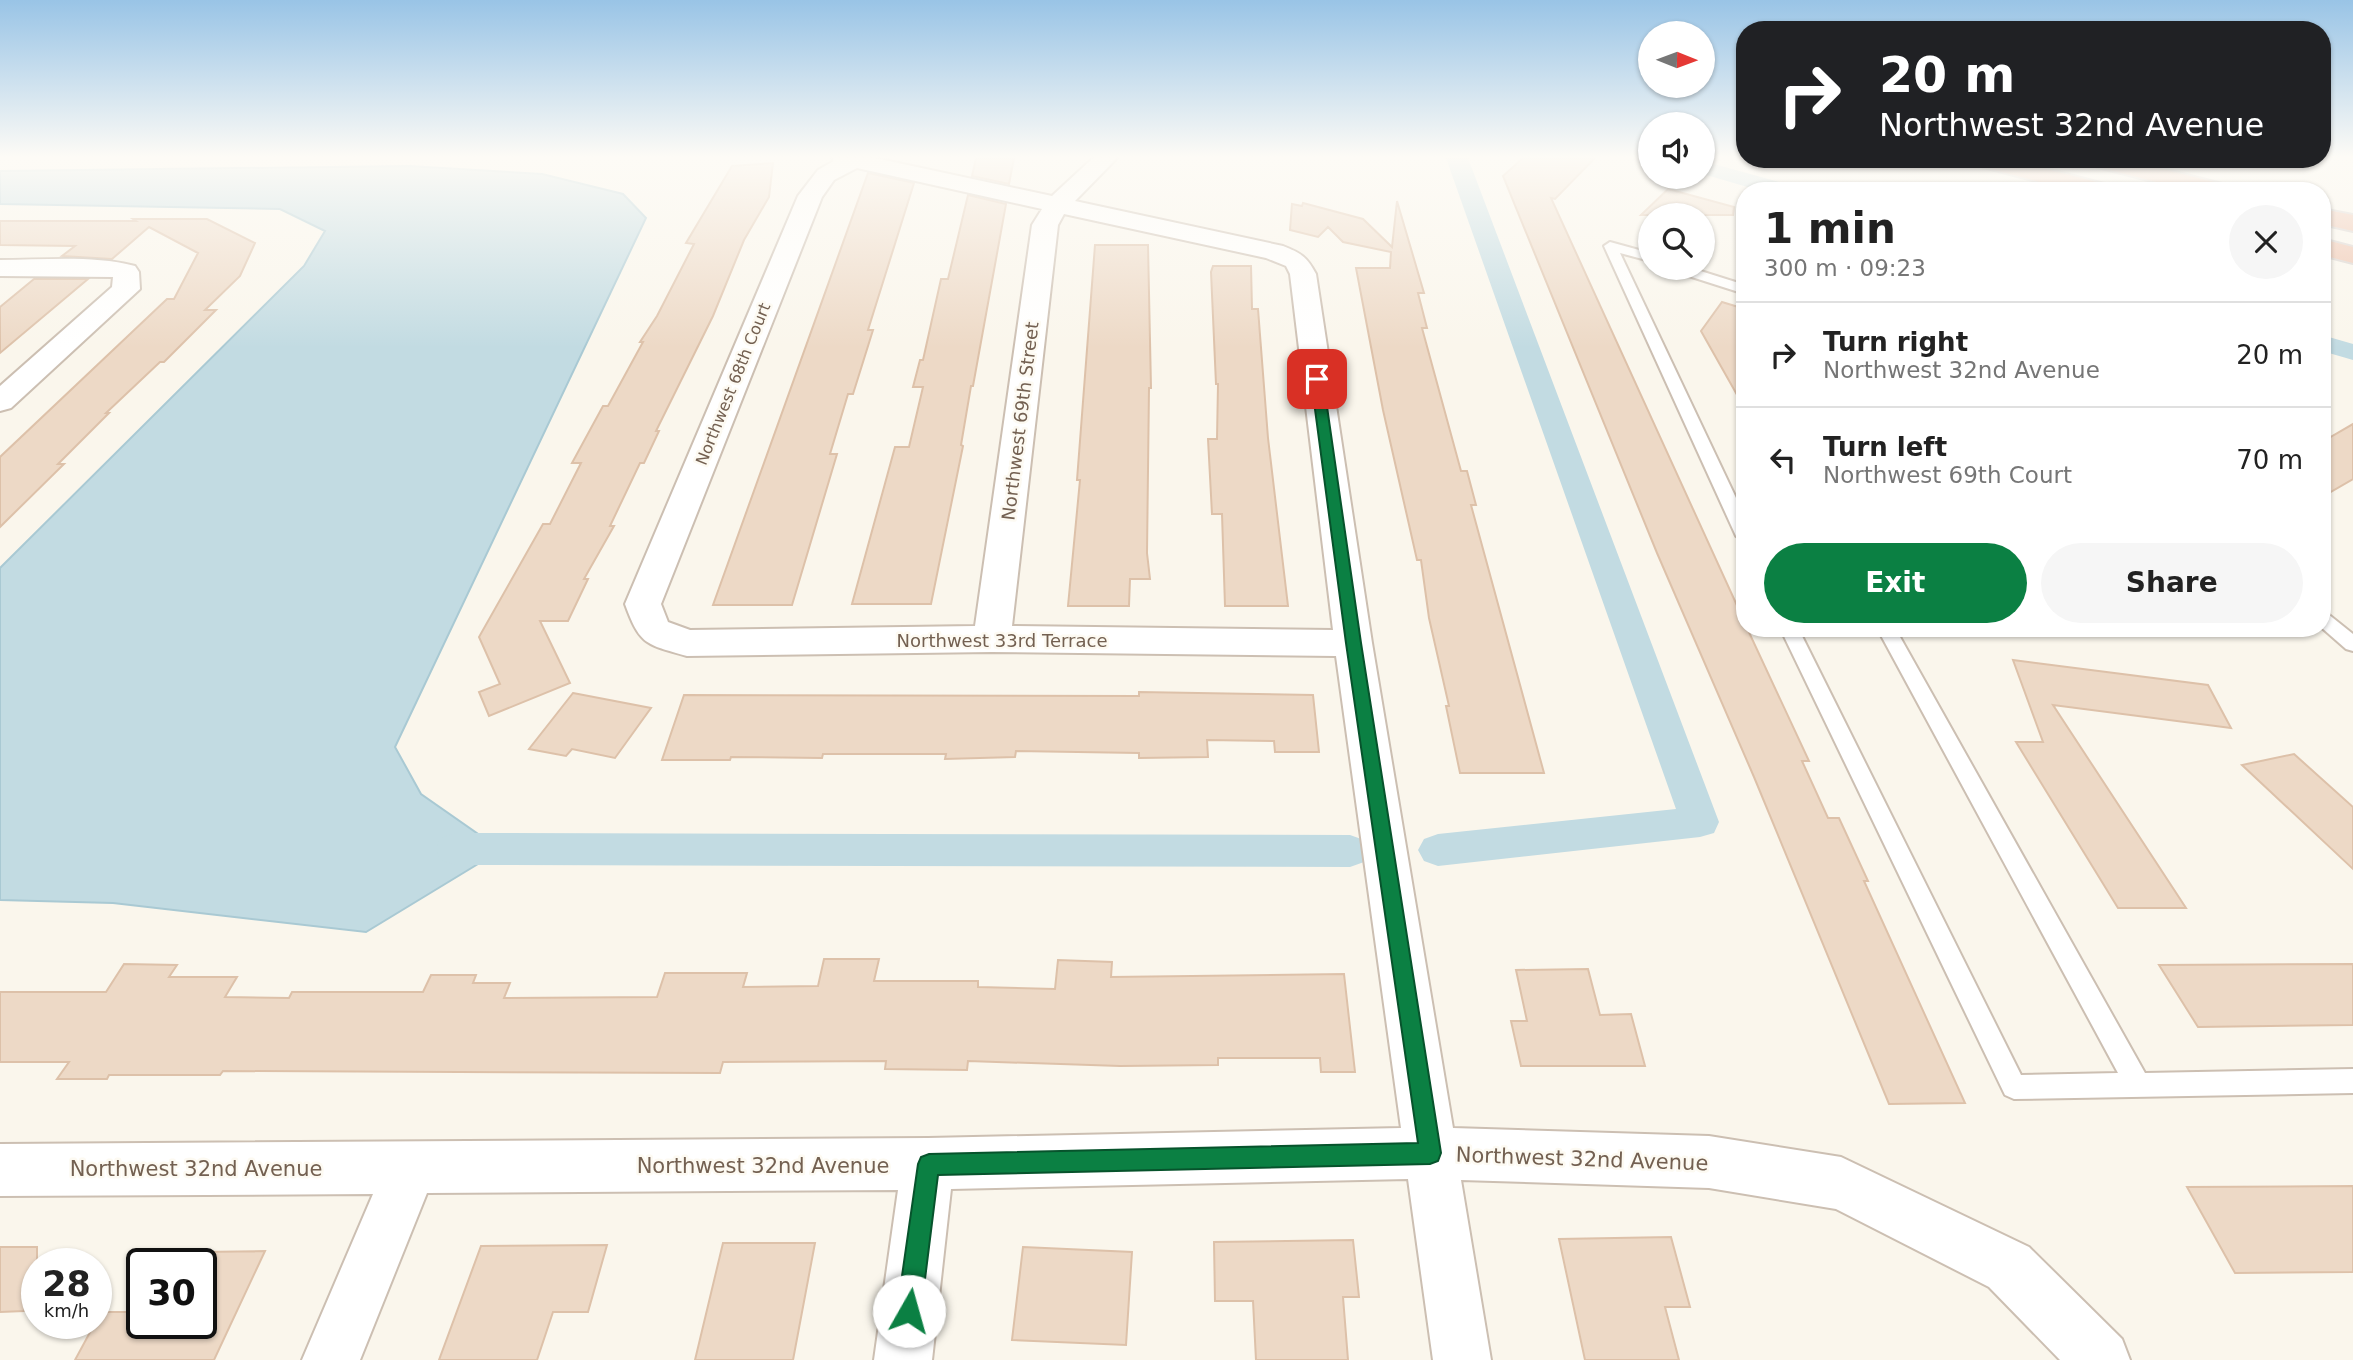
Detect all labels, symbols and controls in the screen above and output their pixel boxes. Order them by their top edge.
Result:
north arrow [1638,21,1715,98]
map controls [1638,21,1715,280]
text: 20 m [1879,47,2015,104]
icon: right [1764,49,1855,140]
text: Northwest 32nd Avenue [1879,106,2264,144]
button: sound [1638,112,1715,189]
button: search [1638,203,1715,280]
text: 1 min [1764,204,1896,253]
button: close [2229,205,2303,279]
text: 300 m · 09:23 [1764,255,1926,281]
street label: Northwest 68th Court [692,300,774,468]
street label: Northwest 69th Street [997,320,1043,522]
text: Turn right [1823,327,1968,357]
icon: right [1764,336,1802,374]
text: 20 m [2236,340,2303,370]
pin [1287,349,1347,409]
text: Northwest 32nd Avenue [1823,357,2100,383]
icon: arrive [1298,360,1336,398]
text: Turn left [1823,432,1947,462]
icon: left [1764,441,1802,479]
text: 70 m [2236,445,2303,475]
text: Northwest 69th Court [1823,462,2072,488]
button: Exit [1764,543,2027,623]
button: Share [2041,543,2303,623]
street label: Northwest 33rd Terrace [897,630,1107,651]
street label: Northwest 32nd Avenue [1455,1143,1709,1175]
street label: Northwest 32nd Avenue [637,1154,889,1178]
street label: Northwest 32nd Avenue [70,1157,322,1181]
speed limit sign: 30 [126,1248,217,1339]
text: 28 [42,1264,91,1304]
position arrow [872,1274,946,1348]
text: km/h [44,1300,89,1321]

